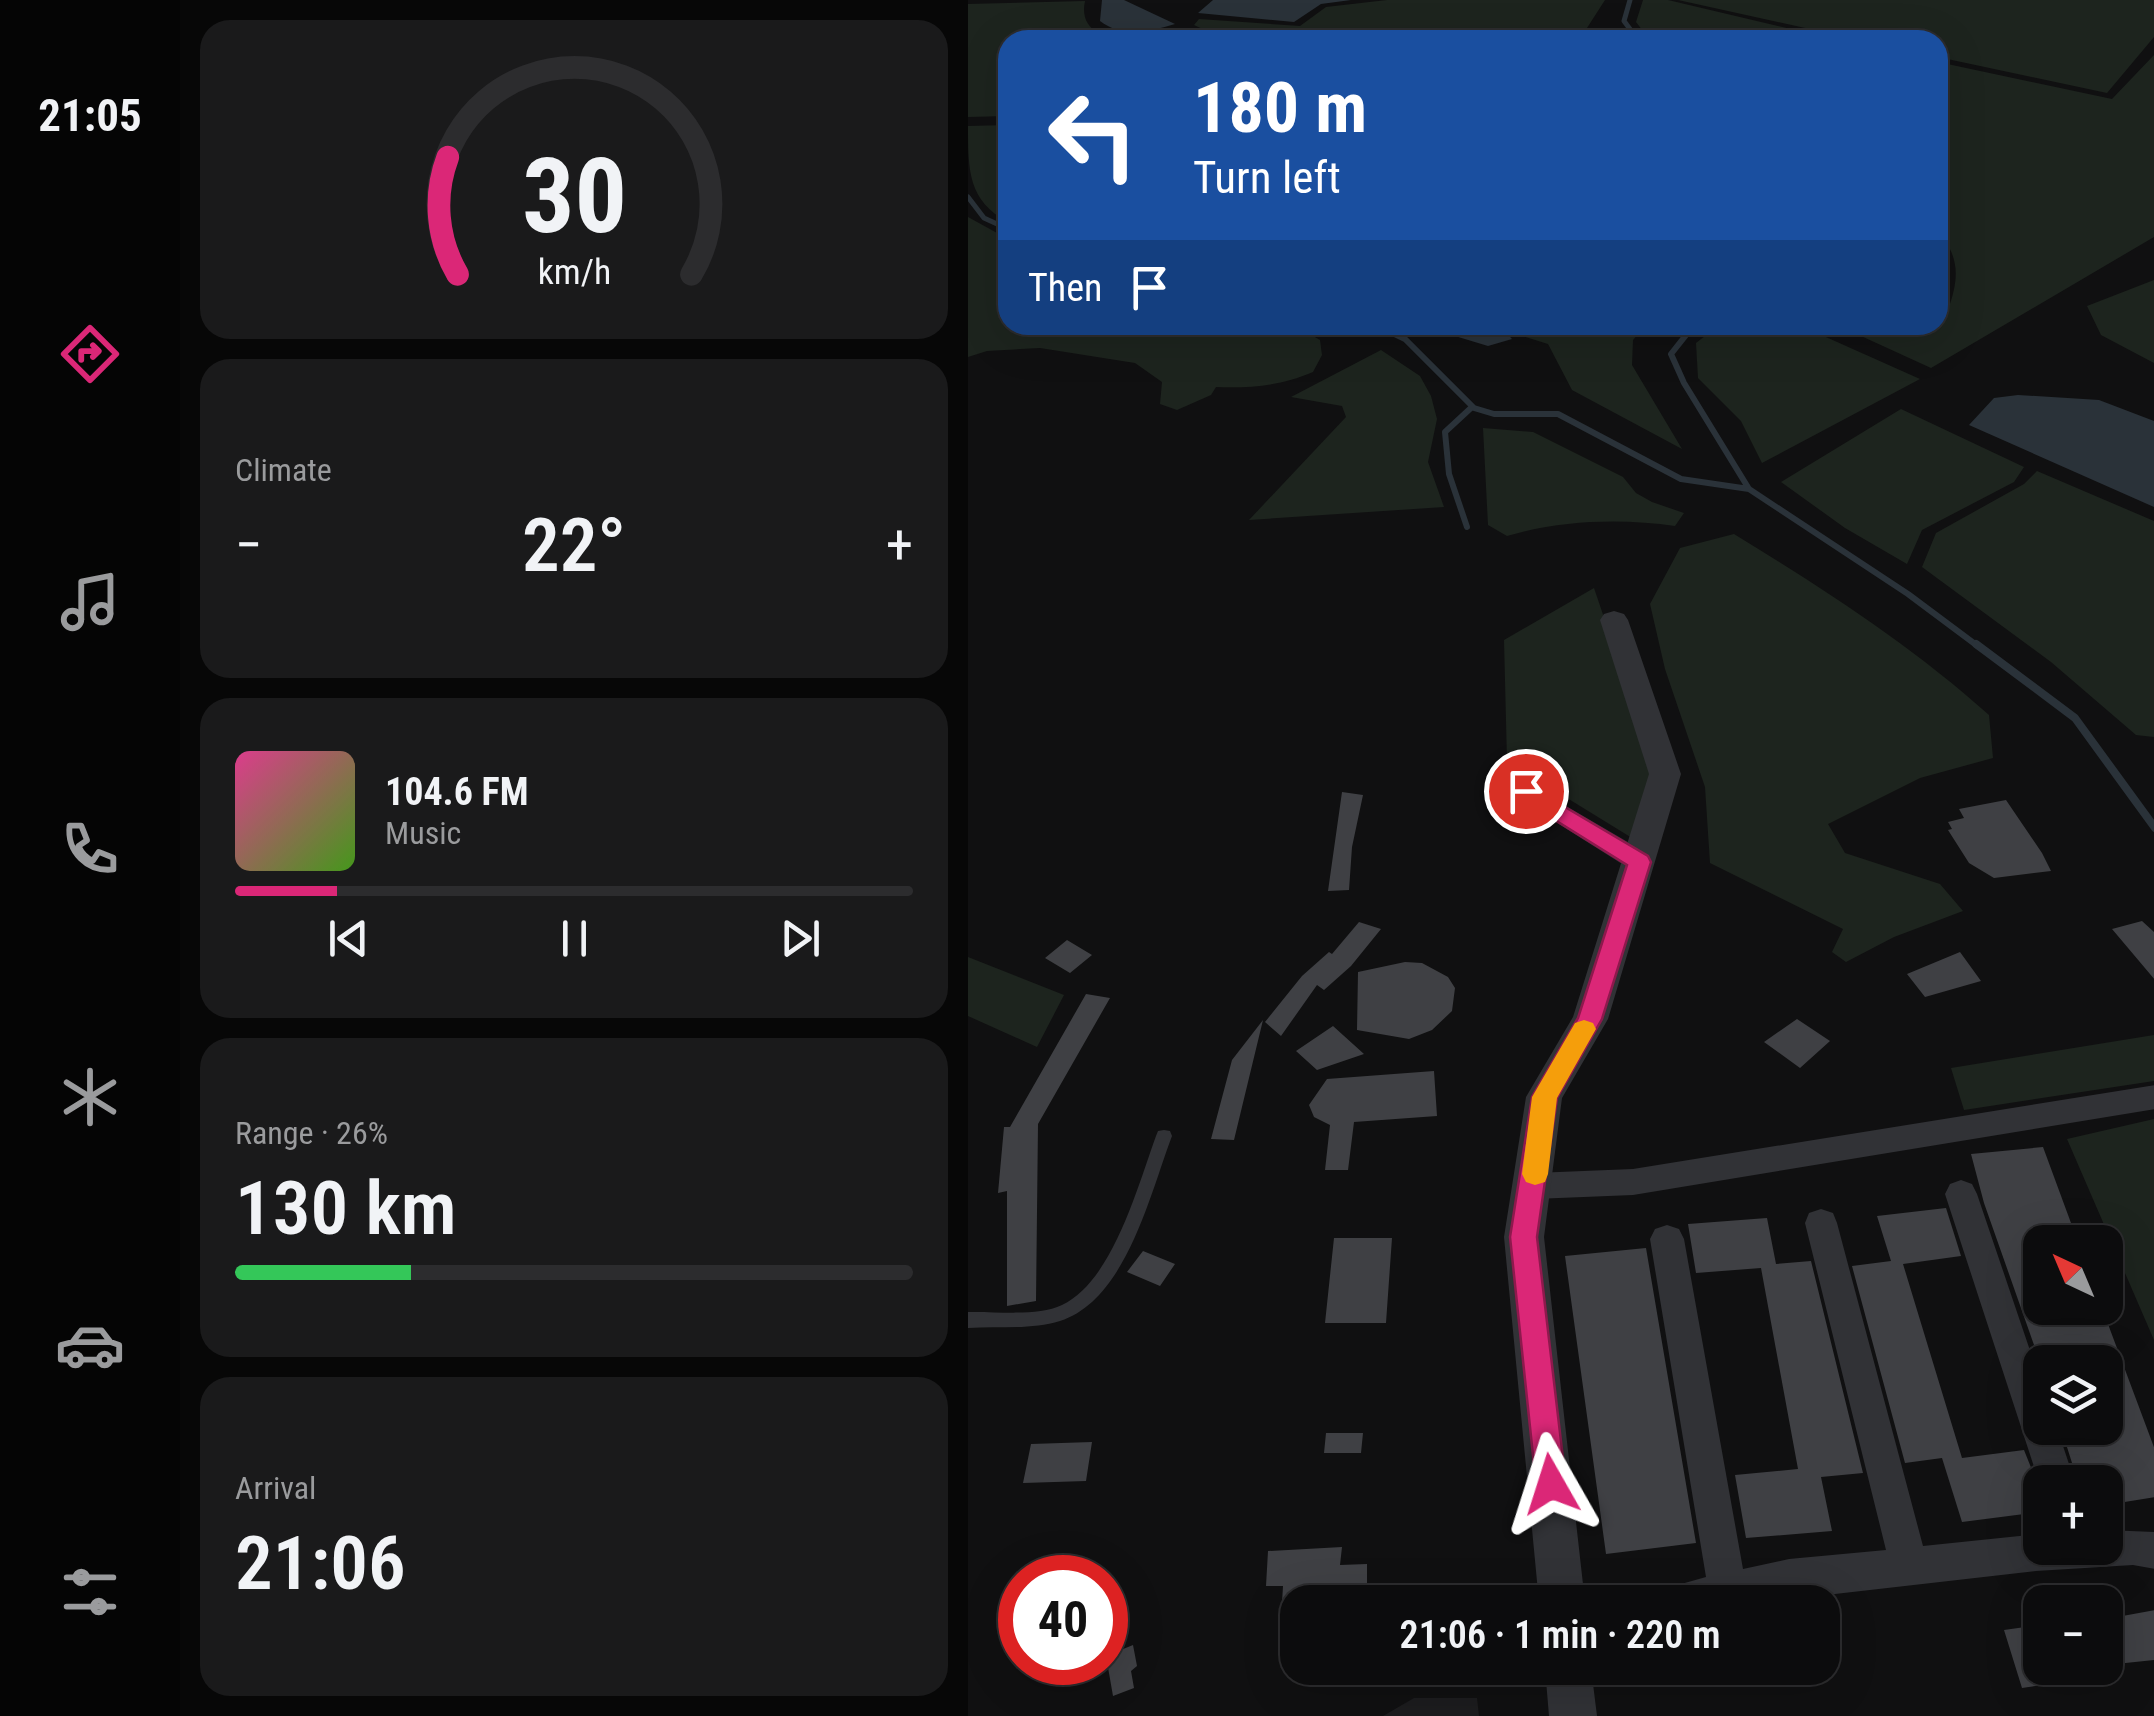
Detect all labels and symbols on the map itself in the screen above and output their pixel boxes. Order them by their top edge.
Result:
pin [1484,749,1569,834]
north arrow [2023,1225,2123,1325]
position arrow [1499,1432,1603,1536]
speed limit sign: 40 [998,1555,1128,1685]

